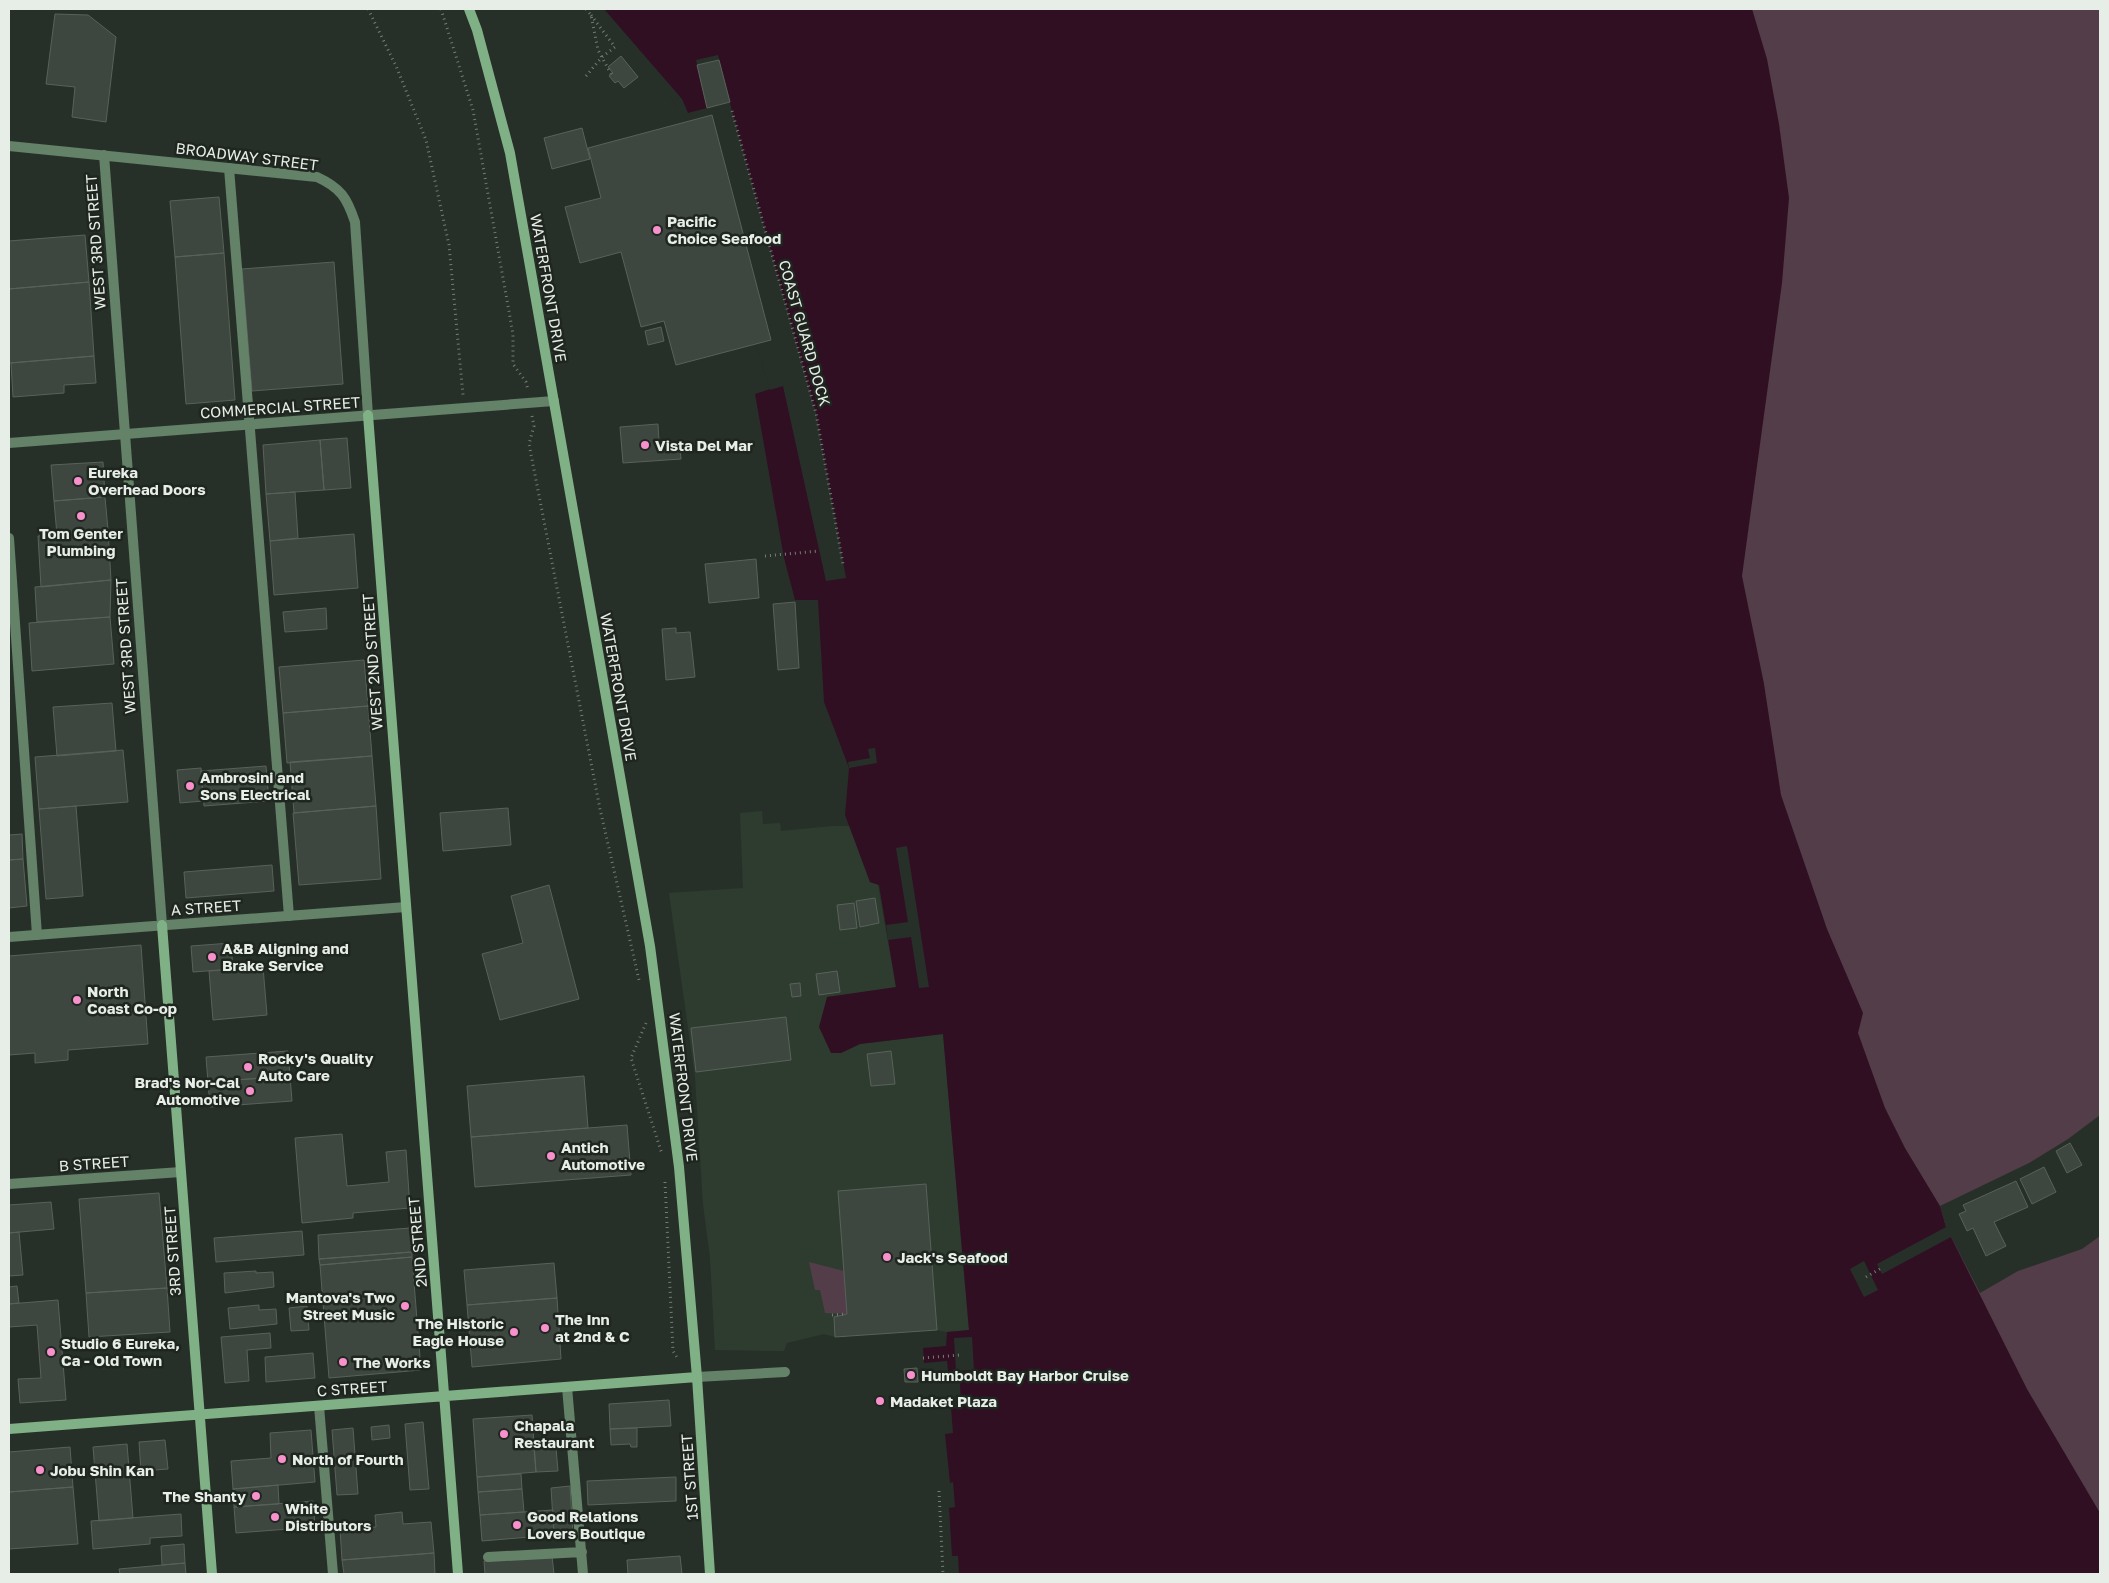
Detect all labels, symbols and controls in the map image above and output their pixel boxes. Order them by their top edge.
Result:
street label: BROADWAY STREET [175,138,319,174]
street label: WEST 3RD STREET [81,174,109,310]
street label: WATERFRONT DRIVE [527,212,571,364]
place label: Pacific Choice Seafood [667,212,781,247]
marker: Pacific Choice Seafood [651,224,663,236]
street label: COAST GUARD DOCK [776,258,834,408]
street label: COMMERCIAL STREET [199,392,361,422]
place label: Vista Del Mar [655,436,753,454]
marker: Vista Del Mar [639,439,651,451]
place label: Eureka Overhead Doors [88,463,206,498]
marker: Eureka Overhead Doors [72,475,84,487]
marker: Tom Genter Plumbing [75,510,87,522]
place label: Tom Genter Plumbing [39,524,123,559]
street label: WEST 3RD STREET [111,578,139,714]
street label: WEST 2ND STREET [358,593,386,731]
street label: WATERFRONT DRIVE [597,611,641,763]
place label: Ambrosini and Sons Electrical [200,768,310,803]
marker: Ambrosini and Sons Electrical [184,780,196,792]
street label: A STREET [170,896,242,918]
place label: A&B Aligning and Brake Service [222,939,349,974]
marker: A&B Aligning and Brake Service [206,951,218,963]
place label: North Coast Co-op [87,982,177,1017]
marker: North Coast Co-op [71,994,83,1006]
street label: WATERFRONT DRIVE [666,1011,702,1163]
place label: Rocky's Quality Auto Care [258,1049,373,1084]
marker: Rocky's Quality Auto Care [242,1061,254,1073]
place label: Brad's Nor-Cal Automotive [135,1073,240,1108]
marker: Brad's Nor-Cal Automotive [244,1085,256,1097]
place label: Antich Automotive [561,1138,645,1173]
marker: Antich Automotive [545,1150,557,1162]
street label: B STREET [58,1152,130,1174]
street label: 2ND STREET [404,1196,430,1288]
street label: 3RD STREET [160,1206,184,1296]
place label: Jack's Seafood [897,1248,1008,1266]
marker: Jack's Seafood [881,1251,893,1263]
place label: Mantova's Two Street Music [286,1288,395,1323]
marker: Mantova's Two Street Music [399,1300,411,1312]
place label: The Inn at 2nd & C [555,1310,630,1345]
place label: The Historic Eagle House [413,1314,504,1349]
marker: The Inn at 2nd & C [539,1322,551,1334]
marker: The Historic Eagle House [508,1326,520,1338]
place label: Studio 6 Eureka, Ca - Old Town [61,1334,180,1369]
marker: Studio 6 Eureka, Ca - Old Town [45,1346,57,1358]
place label: The Works [353,1353,431,1371]
marker: The Works [337,1356,349,1368]
place label: Humboldt Bay Harbor Cruise [921,1366,1129,1384]
marker: Humboldt Bay Harbor Cruise [905,1369,917,1381]
street label: C STREET [316,1377,388,1399]
place label: Madaket Plaza [890,1392,997,1410]
marker: Madaket Plaza [874,1395,886,1407]
place label: Chapala Restaurant [514,1416,594,1451]
marker: Chapala Restaurant [498,1428,510,1440]
street label: 1ST STREET [677,1433,701,1521]
place label: North of Fourth [292,1450,403,1468]
marker: North of Fourth [276,1453,288,1465]
place label: Jobu Shin Kan [50,1461,154,1479]
marker: Jobu Shin Kan [34,1464,46,1476]
place label: The Shanty [163,1487,246,1505]
marker: The Shanty [250,1490,262,1502]
place label: White Distributors [285,1499,372,1534]
place label: Good Relations Lovers Boutique [527,1507,646,1542]
marker: White Distributors [269,1511,281,1523]
marker: Good Relations Lovers Boutique [511,1519,523,1531]

